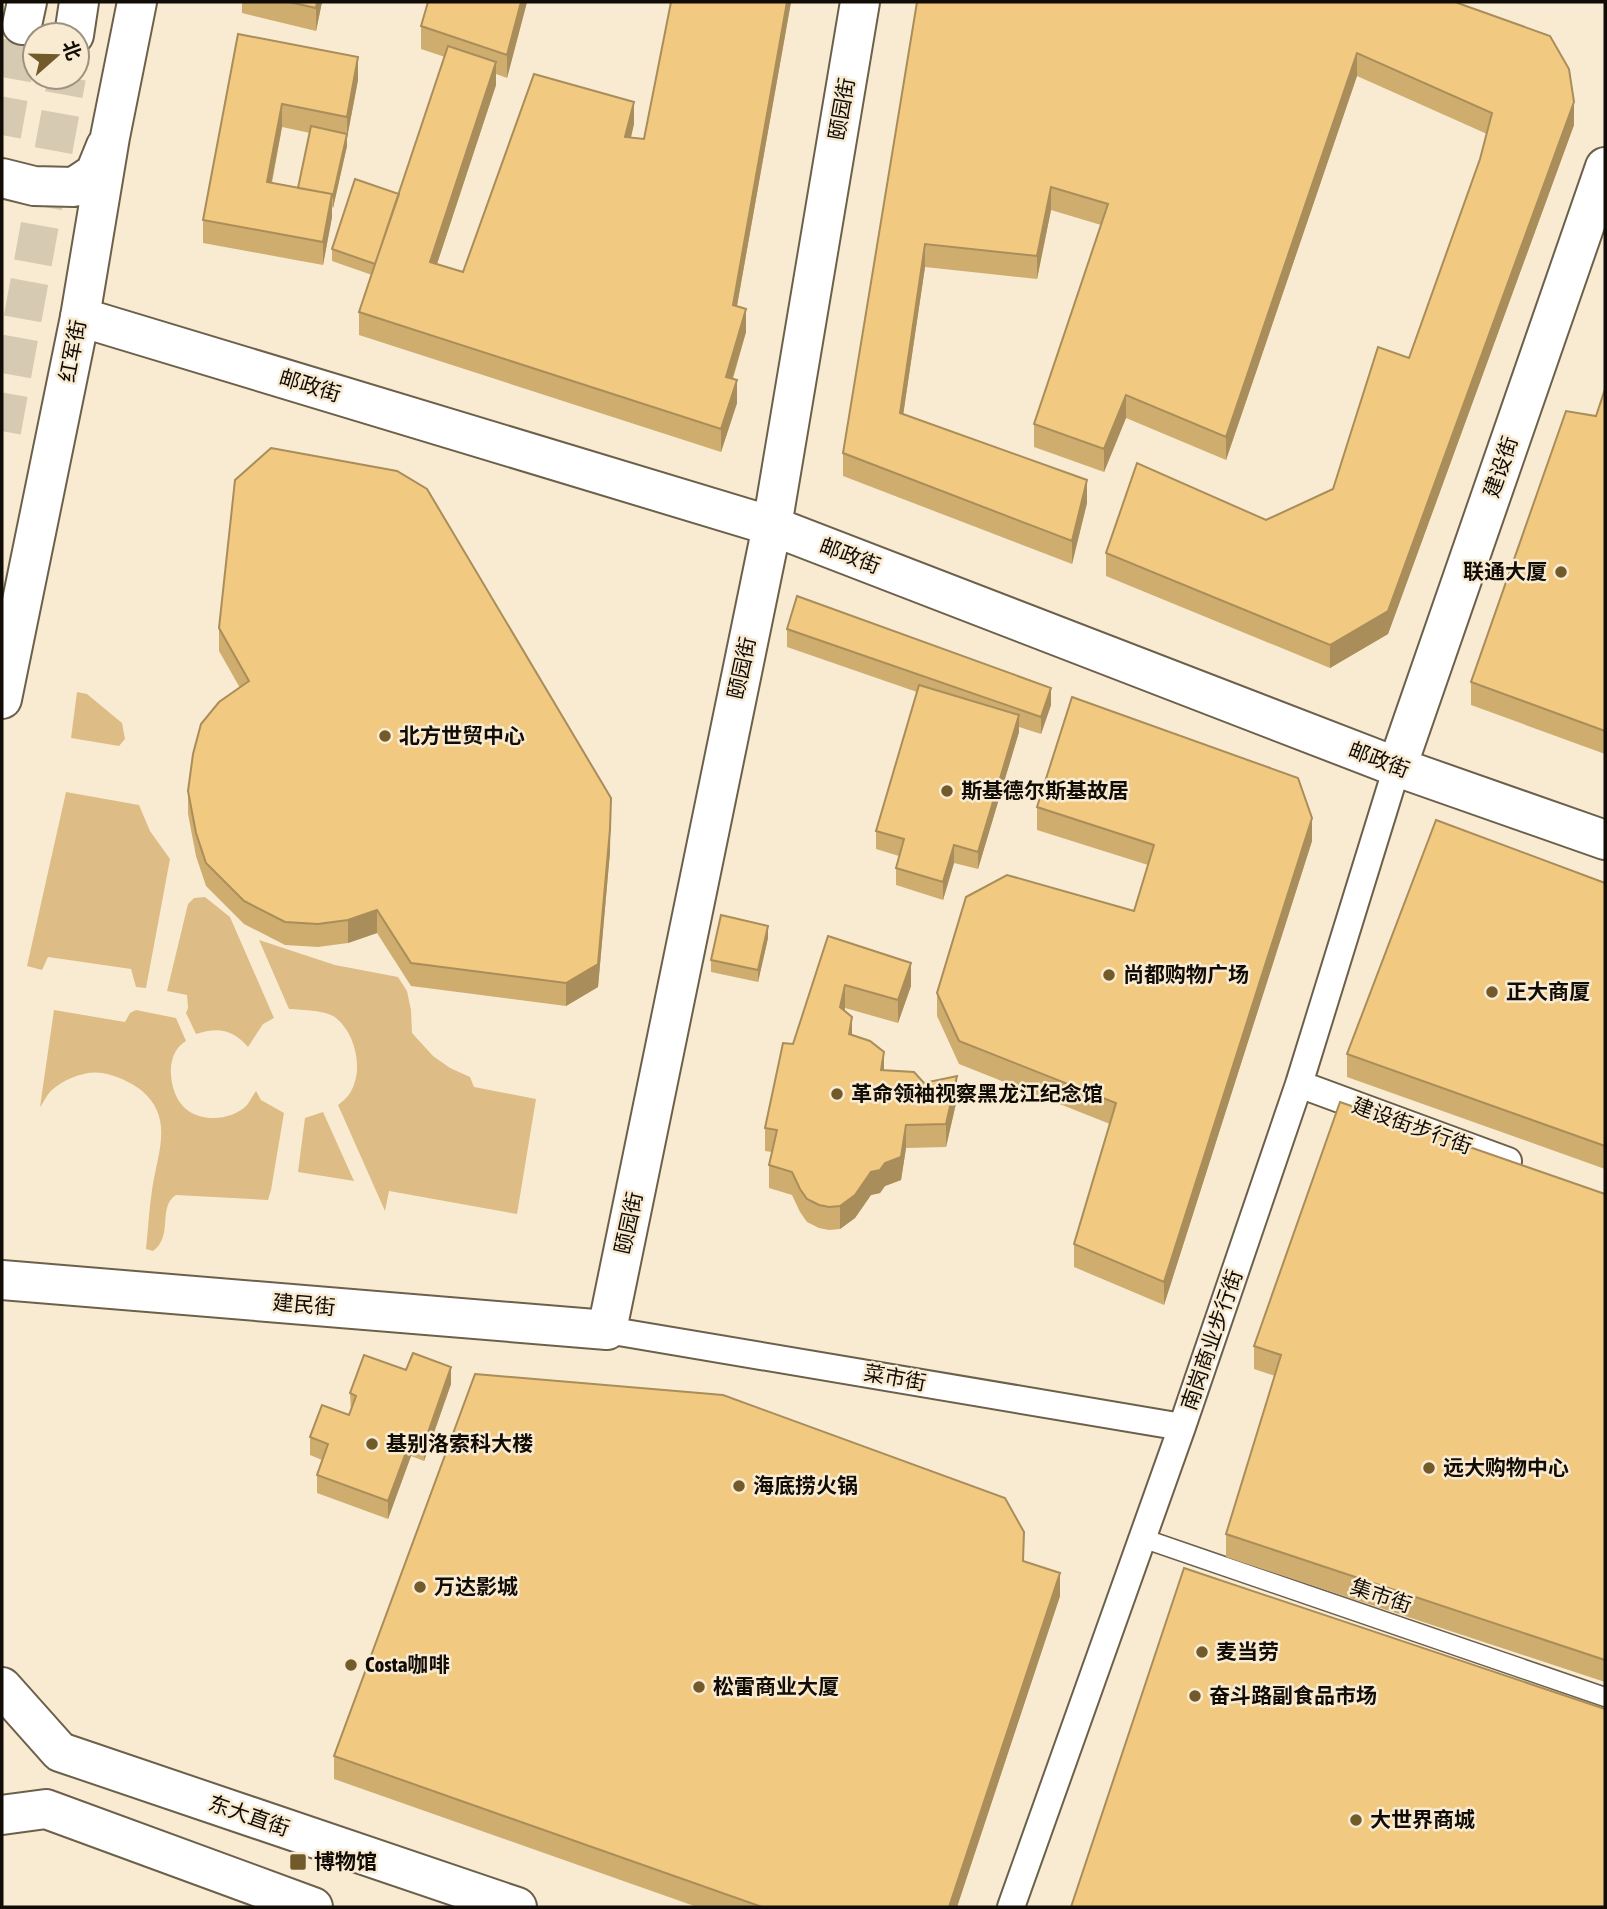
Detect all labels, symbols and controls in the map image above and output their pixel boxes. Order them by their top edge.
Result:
north arrow [21,21,91,91]
text: 北 [58,37,86,63]
street label: 颐园街 [824,76,858,142]
street label: 红军街 [54,318,90,384]
street label: 邮政街 [277,364,344,406]
street label: 建设街 [1478,433,1522,500]
street label: 邮政街 [817,533,884,578]
place label: 联通大厦 [1463,559,1547,583]
marker: 联通大厦 [1553,564,1569,580]
street label: 颐园街 [723,634,759,701]
place label: 北方世贸中心 [399,723,525,747]
marker: 北方世贸中心 [377,728,393,744]
street label: 邮政街 [1346,737,1413,782]
place label: 斯基德尔斯基故居 [961,778,1129,802]
marker: 斯基德尔斯基故居 [939,783,955,799]
place label: 尚都购物广场 [1123,962,1249,986]
marker: 尚都购物广场 [1101,967,1117,983]
place label: 正大商厦 [1506,979,1590,1003]
marker: 正大商厦 [1484,984,1500,1000]
place label: 革命领袖视察黑龙江纪念馆 [851,1081,1103,1105]
marker: 革命领袖视察黑龙江纪念馆 [829,1086,845,1102]
street label: 建设街步行街 [1349,1092,1476,1158]
street label: 颐园街 [610,1189,646,1256]
street label: 南岗商业步行街 [1176,1266,1246,1413]
street label: 建民街 [272,1289,337,1319]
street label: 菜市街 [862,1360,928,1394]
place label: 基别洛索科大楼 [386,1431,533,1455]
marker: 基别洛索科大楼 [364,1436,380,1452]
place label: 远大购物中心 [1443,1455,1569,1479]
marker: 远大购物中心 [1421,1460,1437,1476]
place label: 海底捞火锅 [753,1473,858,1497]
marker: 海底捞火锅 [731,1478,747,1494]
street label: 集市街 [1348,1573,1415,1617]
place label: 万达影城 [434,1574,518,1598]
marker: 万达影城 [412,1579,428,1595]
place label: 麦当劳 [1216,1639,1279,1663]
marker: 麦当劳 [1194,1644,1210,1660]
place label: Costa咖啡 [365,1652,450,1676]
marker: Costa咖啡 [343,1657,359,1673]
place label: 松雷商业大厦 [713,1674,839,1698]
marker: 松雷商业大厦 [691,1679,707,1695]
place label: 奋斗路副食品市场 [1209,1683,1377,1707]
marker: 奋斗路副食品市场 [1187,1688,1203,1704]
street label: 东大直街 [206,1790,293,1840]
place label: 大世界商城 [1370,1807,1475,1831]
marker: 大世界商城 [1348,1812,1364,1828]
place label: 博物馆 [314,1849,377,1873]
marker: 博物馆 [288,1852,308,1872]

